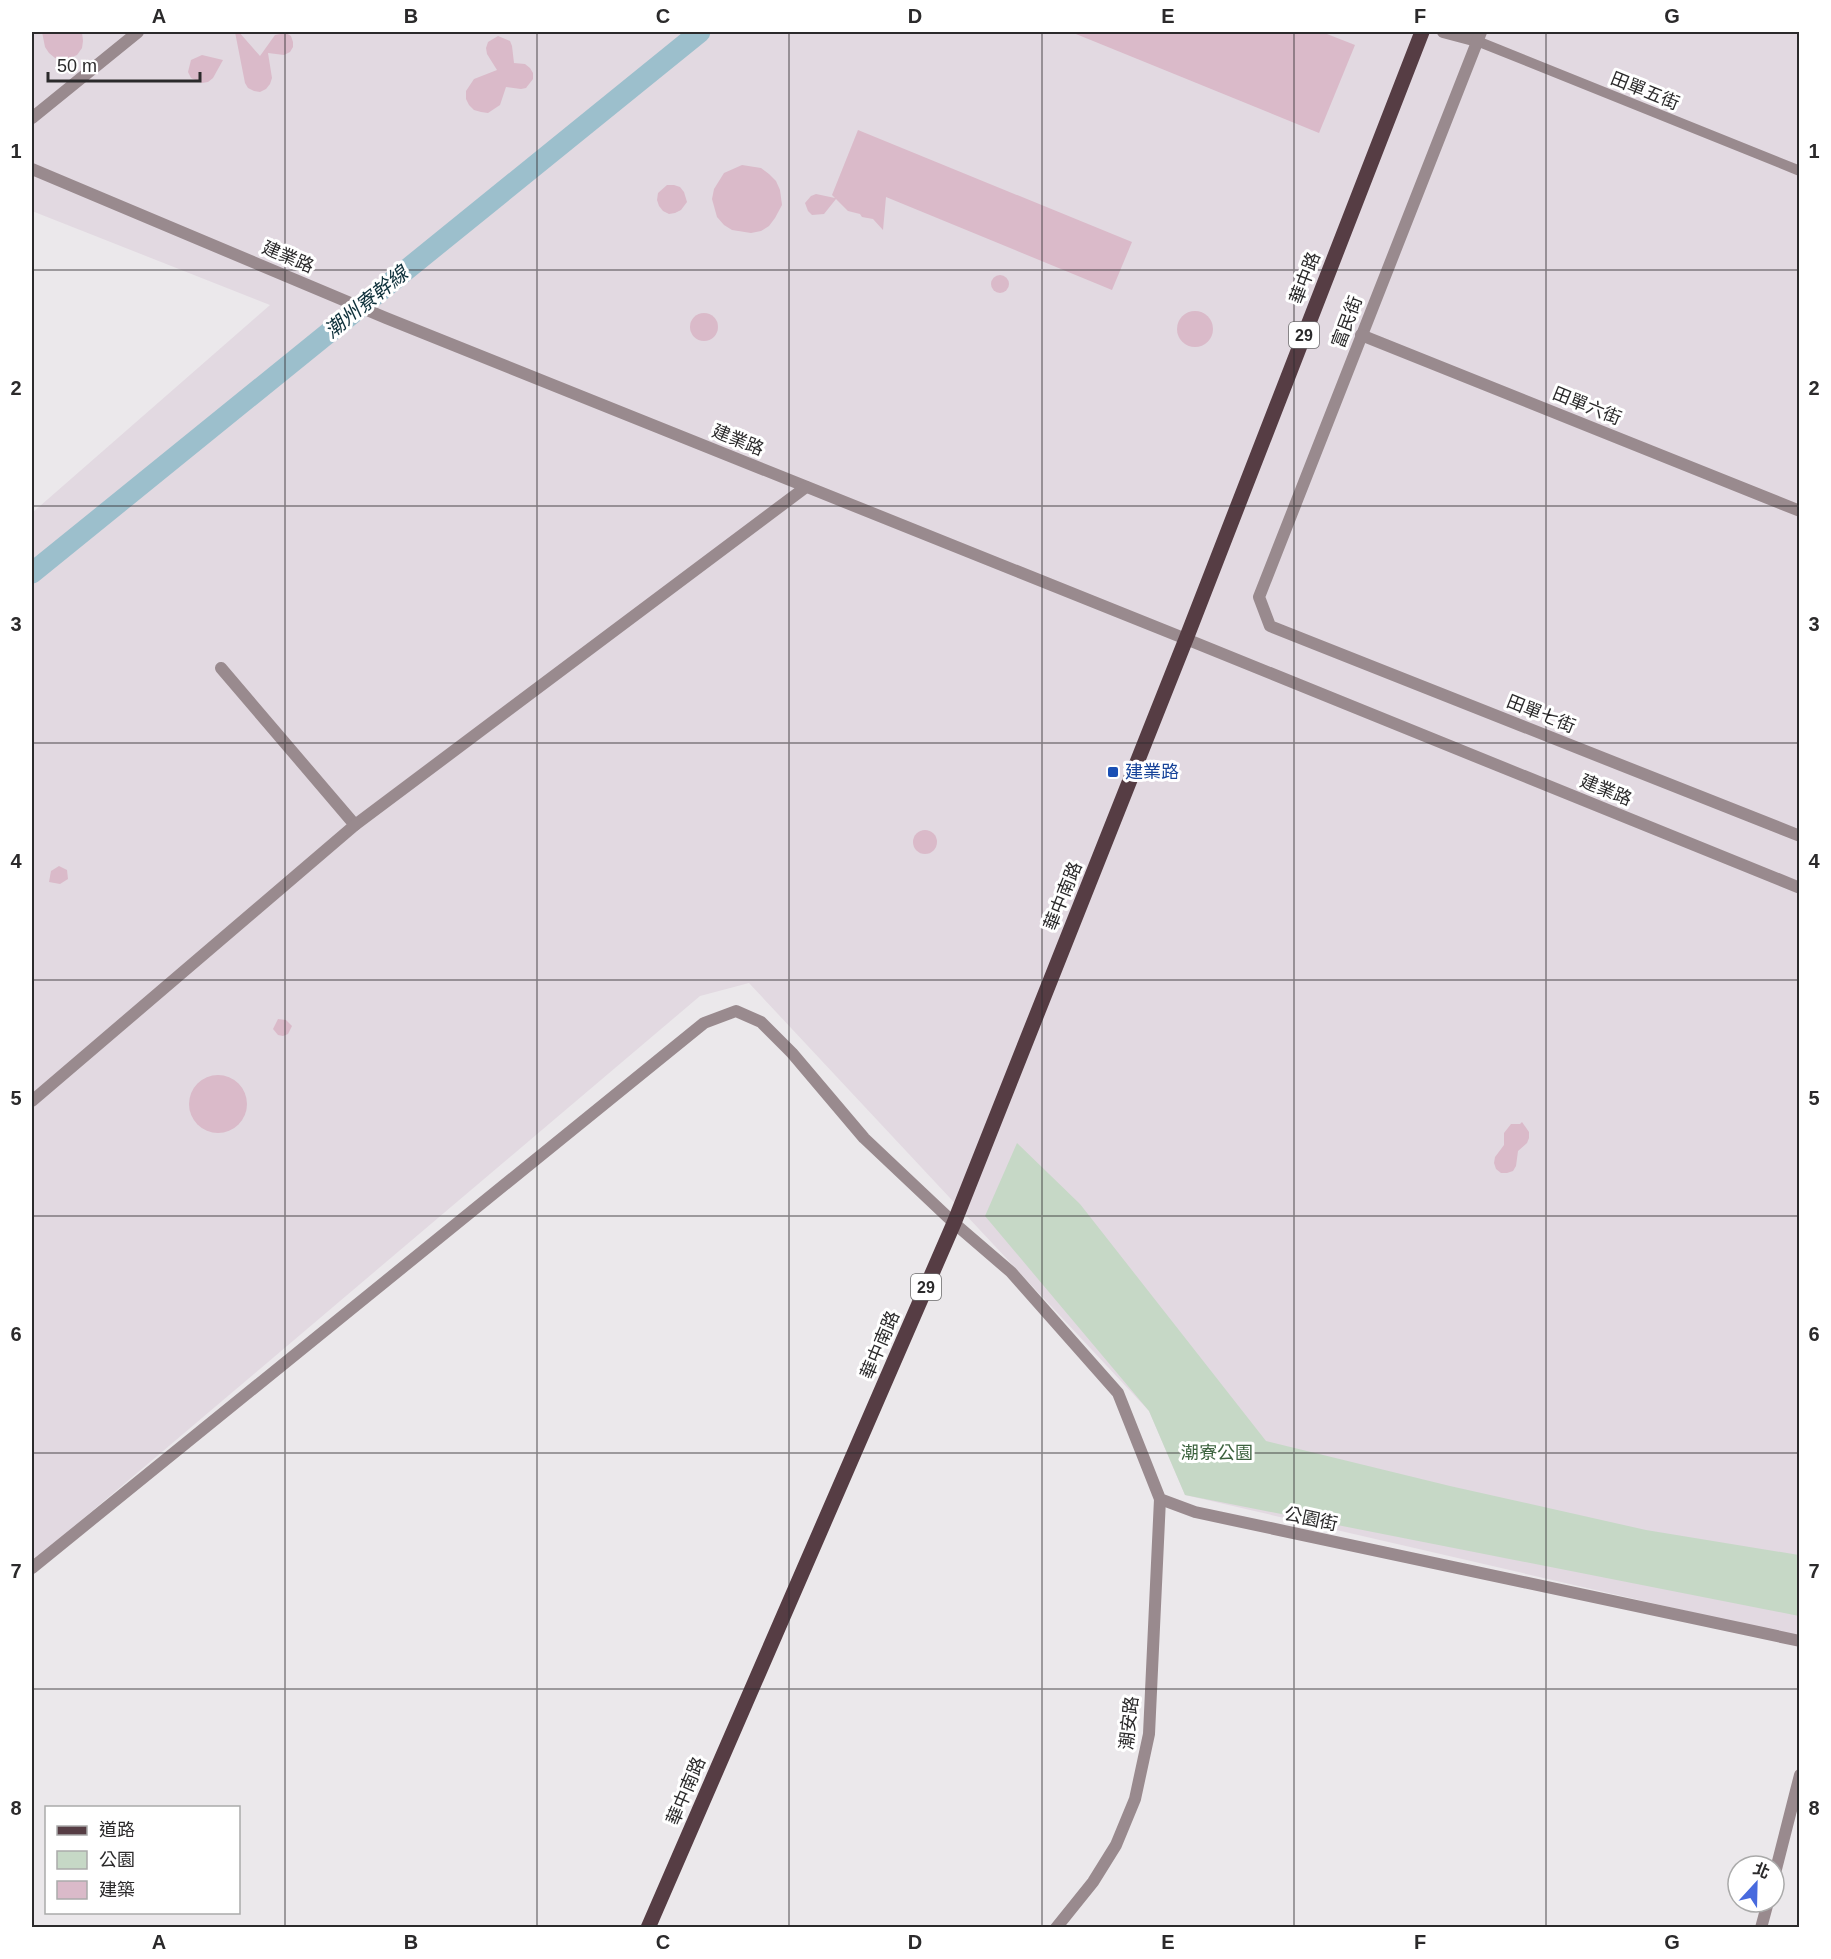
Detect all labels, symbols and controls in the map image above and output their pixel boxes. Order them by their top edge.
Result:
text: A [152,5,166,27]
text: B [404,5,418,27]
text: C [656,5,670,27]
text: D [908,5,922,27]
text: E [1161,5,1175,27]
text: F [1414,5,1426,27]
text: G [1664,5,1680,27]
scale bar [48,45,200,83]
text: 50 m [57,56,97,76]
street label: 田單五街 [1608,68,1682,114]
text: 1 [10,140,22,162]
text: 1 [1808,140,1820,162]
street label: 建業路 [259,237,317,277]
street label: 華中路 [1286,249,1324,307]
water label: 潮州寮幹線 [320,261,413,342]
street label: 富民街 [1328,293,1366,351]
road number: 29 [1289,322,1319,348]
text: 2 [10,377,22,399]
text: 2 [1808,377,1820,399]
street label: 田單六街 [1550,383,1624,429]
street label: 建業路 [709,421,767,459]
text: 3 [10,613,22,635]
text: 3 [1808,613,1820,635]
street label: 田單七街 [1504,691,1578,737]
place label: 建業路 [1125,762,1179,782]
marker: 建業路 [1106,765,1120,779]
street label: 建業路 [1577,771,1635,809]
text: 4 [10,850,22,872]
text: 4 [1808,850,1820,872]
street label: 華中南路 [1040,859,1086,933]
text: 5 [10,1087,22,1109]
text: 5 [1808,1087,1820,1109]
road number: 29 [911,1274,941,1300]
street label: 華中南路 [857,1308,903,1382]
text: 6 [10,1323,22,1345]
text: 6 [1808,1323,1820,1345]
park label: 潮寮公園 [1181,1443,1253,1463]
street label: 公園街 [1283,1504,1339,1534]
text: 7 [10,1560,22,1582]
text: 7 [1808,1560,1820,1582]
street label: 潮安路 [1116,1695,1142,1751]
street label: 華中南路 [663,1754,709,1828]
text: 8 [10,1797,22,1819]
text: 8 [1808,1797,1820,1819]
legend [45,1806,240,1914]
text: 道路 [99,1820,135,1840]
text: 公園 [99,1850,135,1870]
north arrow [1726,1854,1786,1914]
text: 北 [1751,1860,1772,1881]
text: 建築 [99,1880,135,1900]
text: A [152,1931,166,1953]
text: B [404,1931,418,1953]
text: C [656,1931,670,1953]
text: D [908,1931,922,1953]
text: E [1161,1931,1175,1953]
text: F [1414,1931,1426,1953]
text: G [1664,1931,1680,1953]

